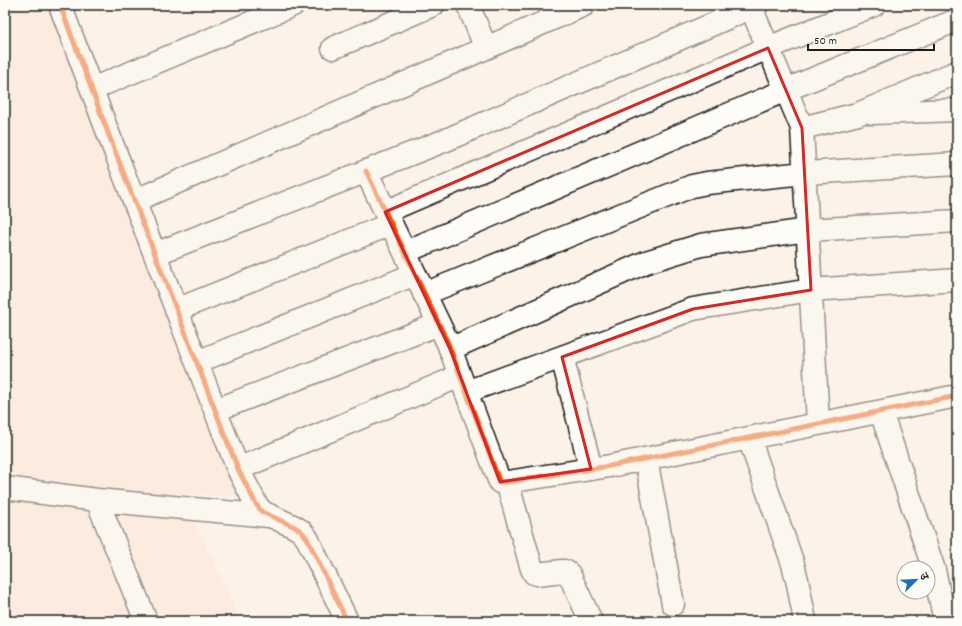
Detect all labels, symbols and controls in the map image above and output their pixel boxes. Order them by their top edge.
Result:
scale bar [808,26,934,52]
text: 50 m [814,33,837,50]
north arrow [896,560,936,600]
text: उ [914,570,932,584]

